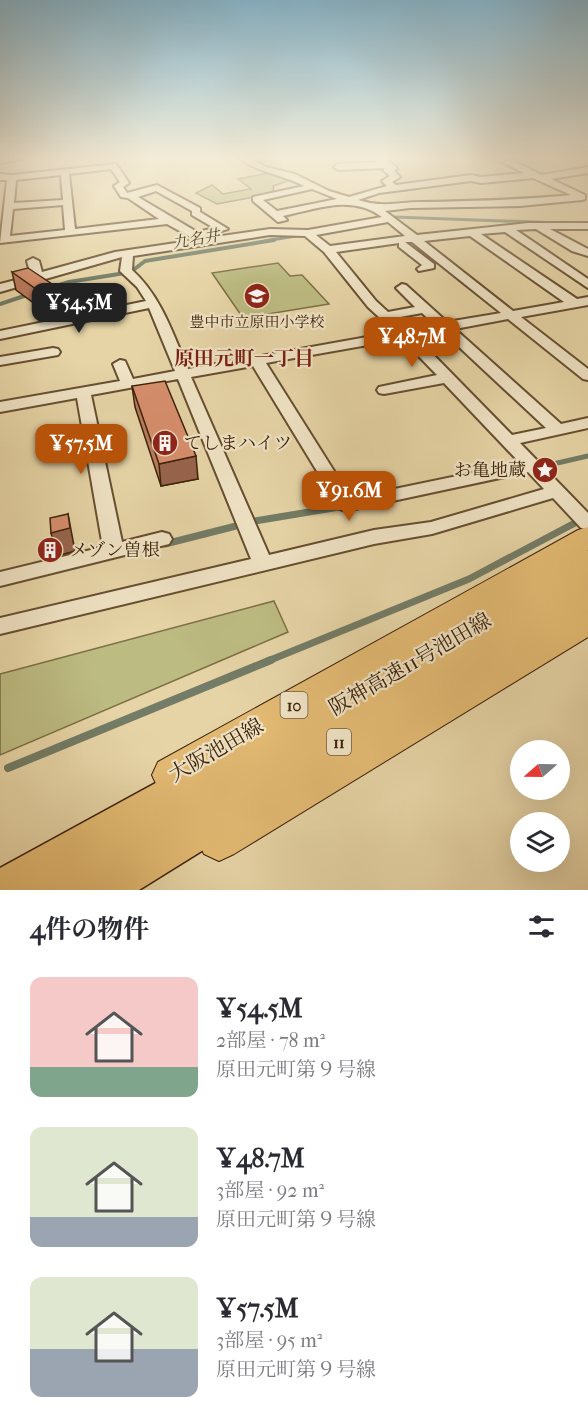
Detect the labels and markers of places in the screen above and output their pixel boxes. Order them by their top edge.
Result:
school or university icon: 豊中市立原田小学校 [242,281,272,311]
pin: ¥54.5M [30,283,128,334]
place label: 豊中市立原田小学校 [189,313,325,331]
pin: ¥48.7M [363,317,461,368]
pin: ¥57.5M [32,424,130,475]
building icon: てしまハイツ [150,428,180,458]
place label: てしまハイツ [184,433,292,454]
place icon: お亀地蔵 [530,455,560,485]
place label: お亀地蔵 [454,460,526,481]
pin: ¥91.6M [300,471,398,522]
building icon: メゾン曽根 [35,535,65,565]
place label: メゾン曽根 [70,540,159,561]

